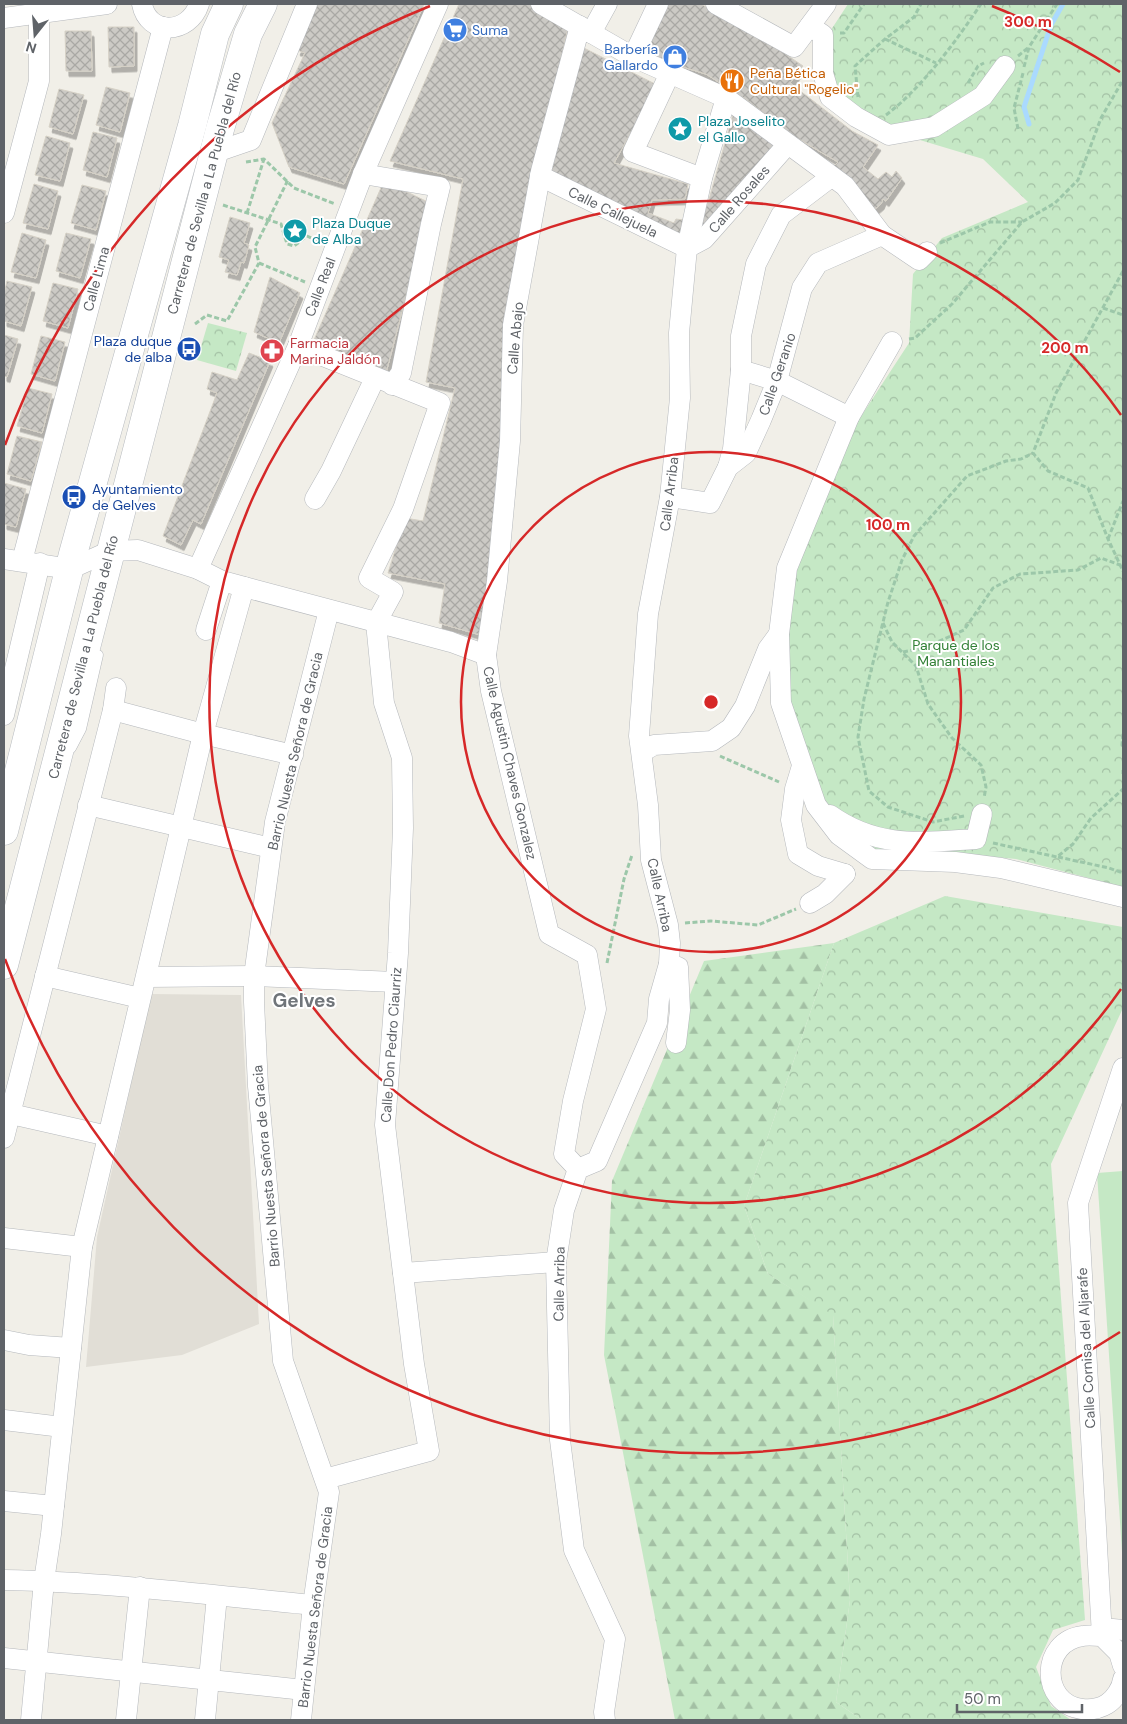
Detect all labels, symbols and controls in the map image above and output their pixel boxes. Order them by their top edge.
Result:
north arrow [10,10,60,60]
text: 300 m [1004,12,1052,32]
supermarket icon: Suma [442,17,468,43]
place label: Suma [472,21,508,39]
text: N [24,37,39,58]
place label: Barbería Gallardo [604,40,658,74]
shop icon: Barbería Gallardo [662,44,688,70]
place label: Peña Bética Cultural "Rogelio" [750,64,858,98]
restaurant icon: Peña Bética Cultural "Rogelio" [719,68,745,94]
street label: Carretera de Sevilla a La Puebla del Río [163,70,245,316]
place label: Plaza Joselito el Gallo [698,112,785,146]
place icon: Plaza Joselito el Gallo [667,116,693,142]
street label: Calle Rosales [704,161,774,237]
street label: Calle Callejuela [565,183,661,241]
place label: Plaza Duque de Alba [312,214,391,248]
place icon: Plaza Duque de Alba [282,218,308,244]
street label: Calle Lima [79,245,113,313]
street label: Calle Real [300,255,340,319]
street label: Calle Abajo [503,301,527,375]
street label: Calle Geranio [754,330,800,418]
place label: Plaza duque de alba [94,332,172,366]
place label: Farmacia Marina Jaldón [290,334,380,368]
bus stop icon: Plaza duque de alba [176,336,202,362]
pharmacy icon: Farmacia Marina Jaldón [259,338,285,364]
text: 200 m [1041,338,1089,358]
street label: Calle Arriba [655,456,683,532]
place label: Ayuntamiento de Gelves [92,480,183,514]
bus stop icon: Ayuntamiento de Gelves [61,484,87,510]
text: 100 m [866,515,910,535]
street label: Carretera de Sevilla a La Puebla del Río [44,533,122,781]
park label: Parque de los Manantiales [912,636,1000,670]
street label: Barrio Nuesta Señora de Gracia [263,650,327,852]
street label: Calle Agustin Chaves Gonzalez [479,665,541,861]
centre of rings [702,693,720,711]
street label: Calle Arriba [643,856,677,934]
street label: Calle Don Pedro Ciaurriz [377,967,405,1123]
district label: Gelves [272,988,336,1013]
street label: Barrio Nuesta Señora de Gracia [248,1064,284,1268]
street label: Calle Arriba [549,1246,569,1322]
street label: Calle Cornisa del Aljarafe [1073,1267,1099,1429]
street label: Barrio Nuesta Señora de Gracia [294,1505,336,1709]
scale bar [957,1682,1082,1714]
text: 50 m [964,1689,1001,1709]

